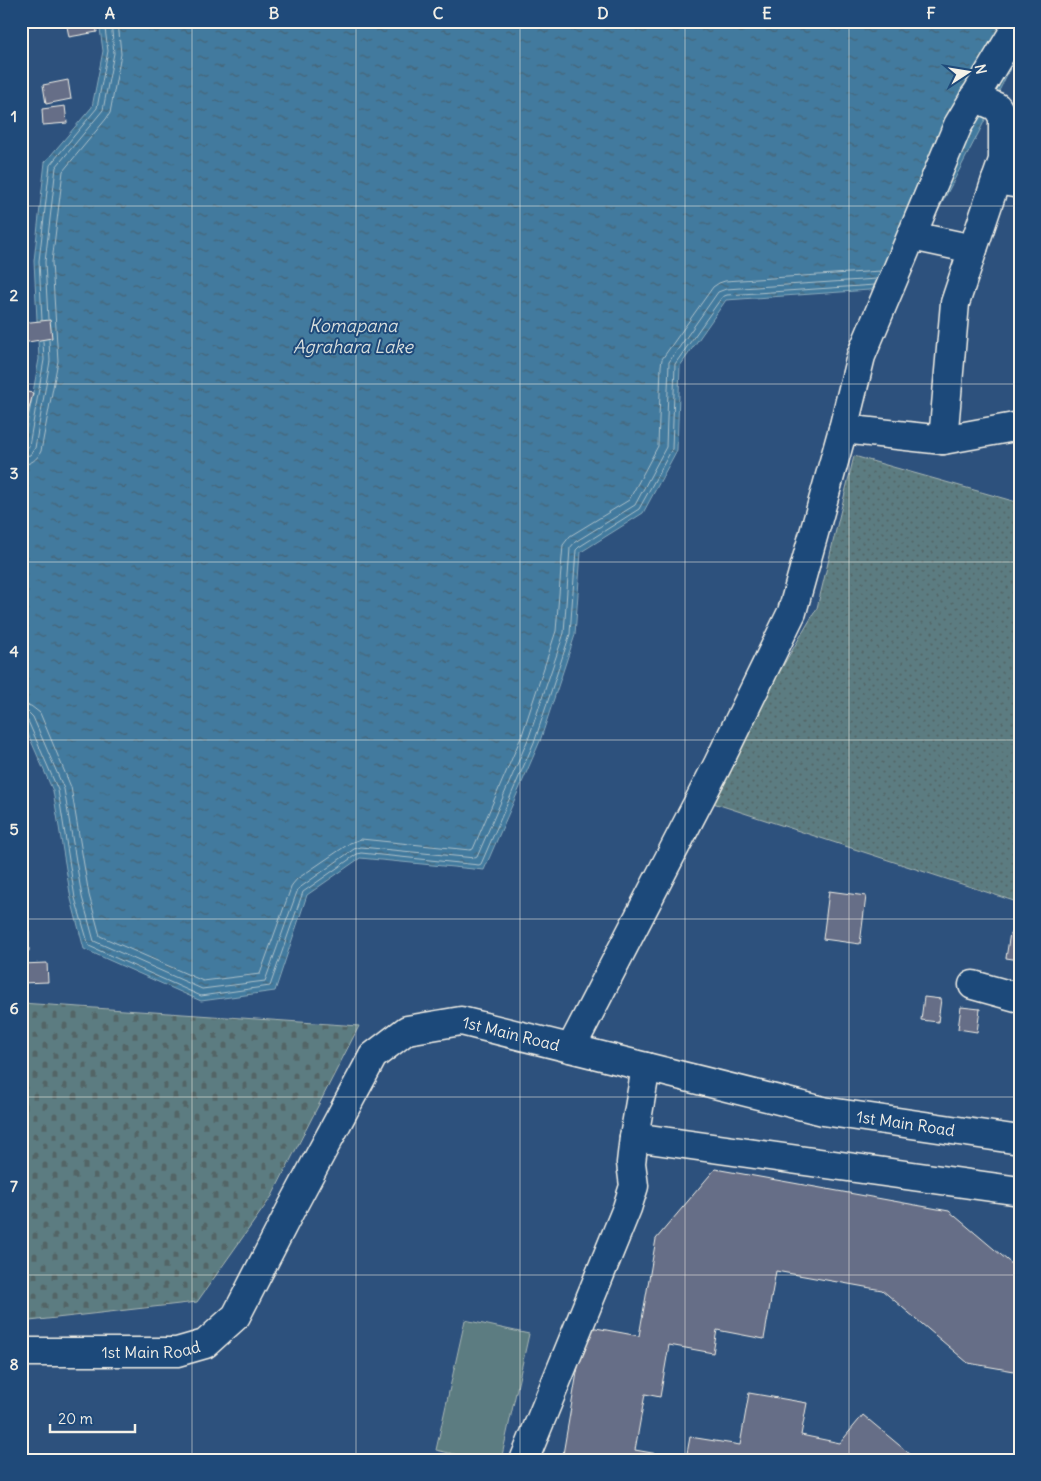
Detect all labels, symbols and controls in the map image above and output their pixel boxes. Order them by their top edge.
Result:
text: A [105,3,115,23]
text: B [269,3,280,23]
text: C [433,3,444,23]
text: D [597,3,609,23]
text: E [762,3,772,23]
text: F [926,3,936,23]
north arrow [944,48,994,98]
text: N [971,63,991,76]
text: 1 [11,106,17,126]
text: 2 [10,285,19,305]
water label: Komapana Agrahara Lake [293,314,414,358]
text: 3 [9,463,19,483]
text: 4 [9,641,19,661]
text: 5 [9,819,19,839]
text: 6 [9,998,19,1018]
street label: 1st Main Road [461,1012,562,1055]
street label: 1st Main Road [855,1106,956,1140]
text: 7 [10,1176,18,1196]
street label: 1st Main Road [101,1336,202,1363]
text: 8 [9,1354,19,1374]
scale bar [50,1401,135,1433]
text: 20 m [58,1409,93,1428]

